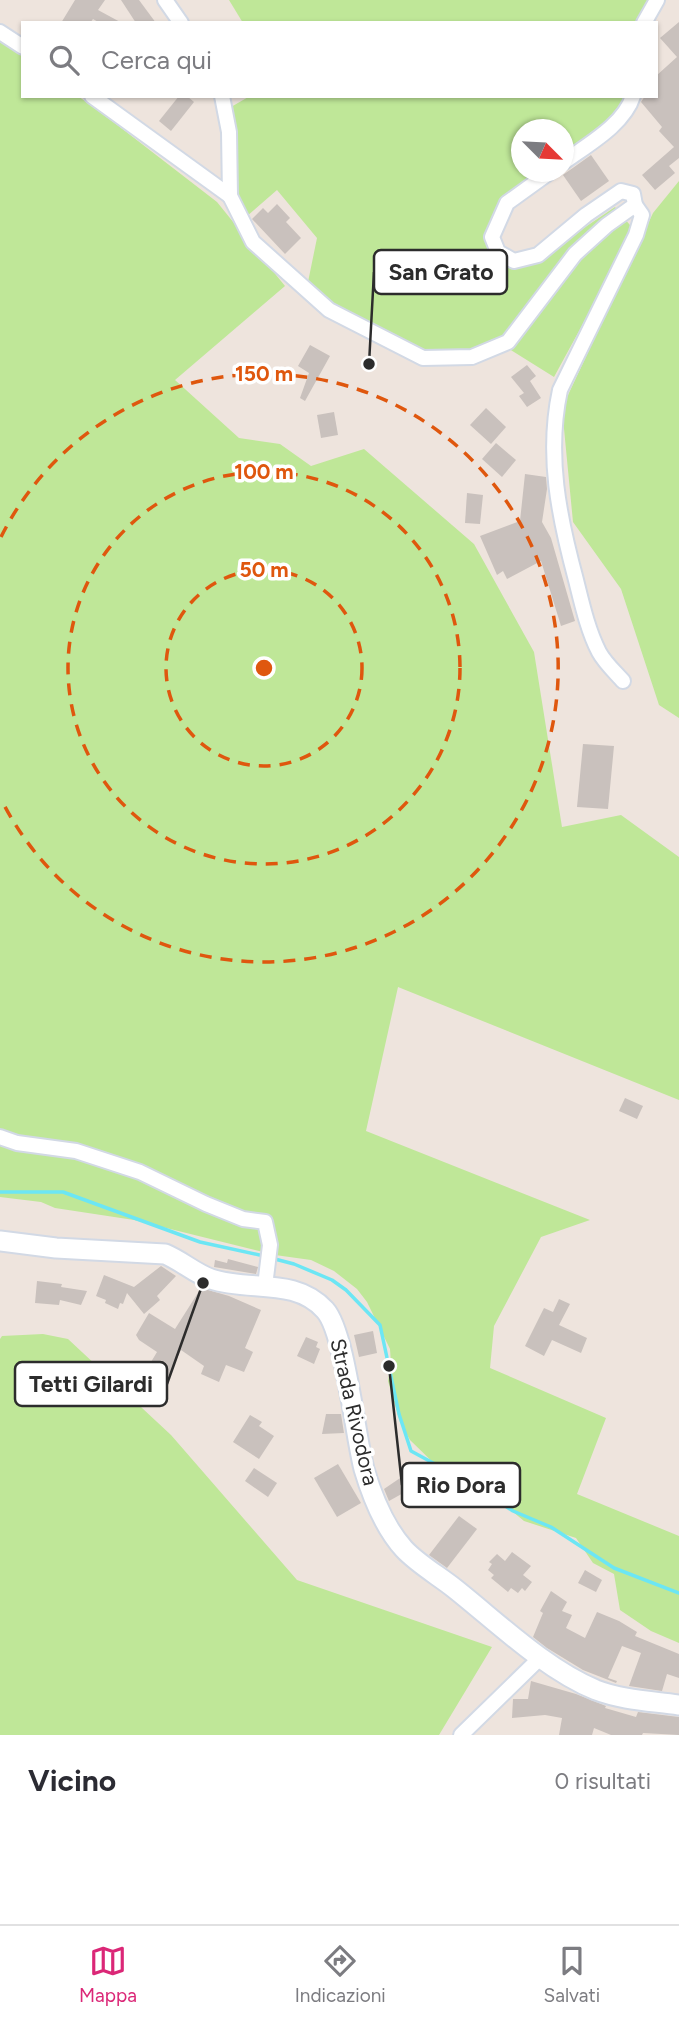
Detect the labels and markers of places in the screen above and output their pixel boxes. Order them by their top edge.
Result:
callout: San Grato [374,250,507,294]
centre of rings [252,656,276,680]
callout: Tetti Gilardi [15,1362,167,1406]
callout: Rio Dora [402,1463,520,1507]

